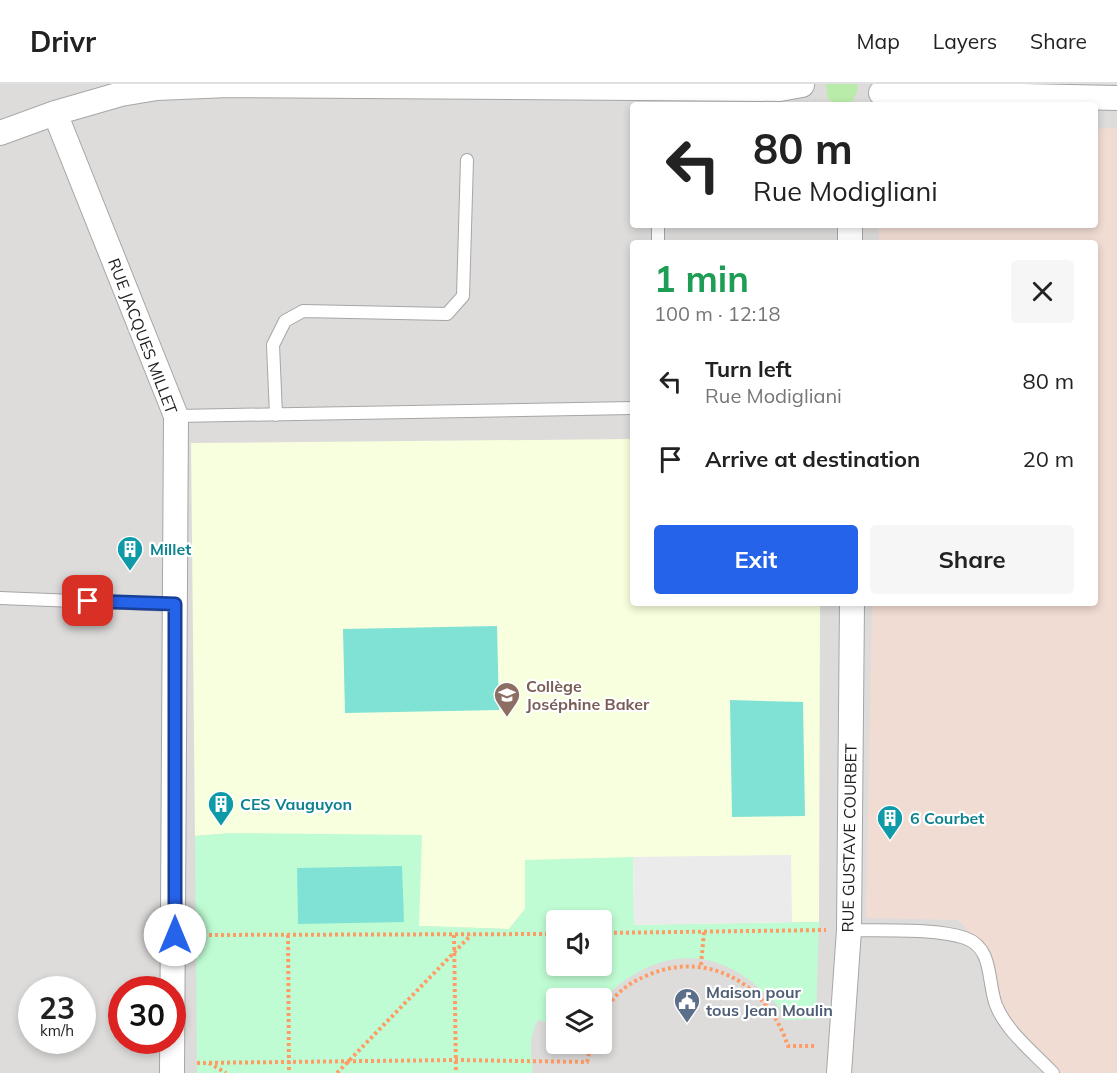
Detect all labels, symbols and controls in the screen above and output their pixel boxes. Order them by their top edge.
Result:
text: Drivr [30,24,96,59]
text: Map [857,28,900,54]
text: Layers [933,28,997,54]
text: Share [1030,28,1087,54]
text: 80 m [753,122,853,175]
icon: left [654,126,732,204]
text: Rue Modigliani [753,174,938,208]
street label: RUE JACQUES MILLET [104,255,182,417]
text: 1 min [654,256,749,301]
button: close [1011,260,1074,323]
text: 100 m · 12:18 [654,301,780,326]
text: Turn left [705,355,792,383]
icon: left [654,365,687,398]
text: 80 m [1023,367,1074,395]
text: Rue Modigliani [705,383,842,408]
icon: arrive [654,443,687,476]
text: Arrive at destination [705,445,920,473]
text: 20 m [1023,445,1074,473]
button: Exit [654,525,858,594]
button: Share [870,525,1074,594]
building icon: Millet [115,534,145,572]
place label: Millet [150,539,191,559]
pin [62,575,113,626]
icon: arrive [71,584,104,617]
place label: Collège Joséphine Baker [526,676,650,714]
school or university icon: Collège Joséphine Baker [492,680,522,718]
street label: RUE GUSTAVE COURBET [837,743,861,933]
building icon: CES Vauguyon [206,789,236,827]
place label: CES Vauguyon [240,794,352,814]
building icon: 6 Courbet [875,803,905,841]
place label: 6 Courbet [910,808,984,828]
position arrow [143,903,207,967]
map controls [546,910,612,1054]
button: sound [546,910,612,976]
speed limit sign: 30 [108,976,186,1054]
place label: Maison pour tous Jean Moulin [706,982,833,1020]
public building icon: Maison pour tous Jean Moulin [672,986,702,1024]
button: layers [546,988,612,1054]
text: 23 [39,989,75,1027]
text: km/h [40,1021,74,1040]

